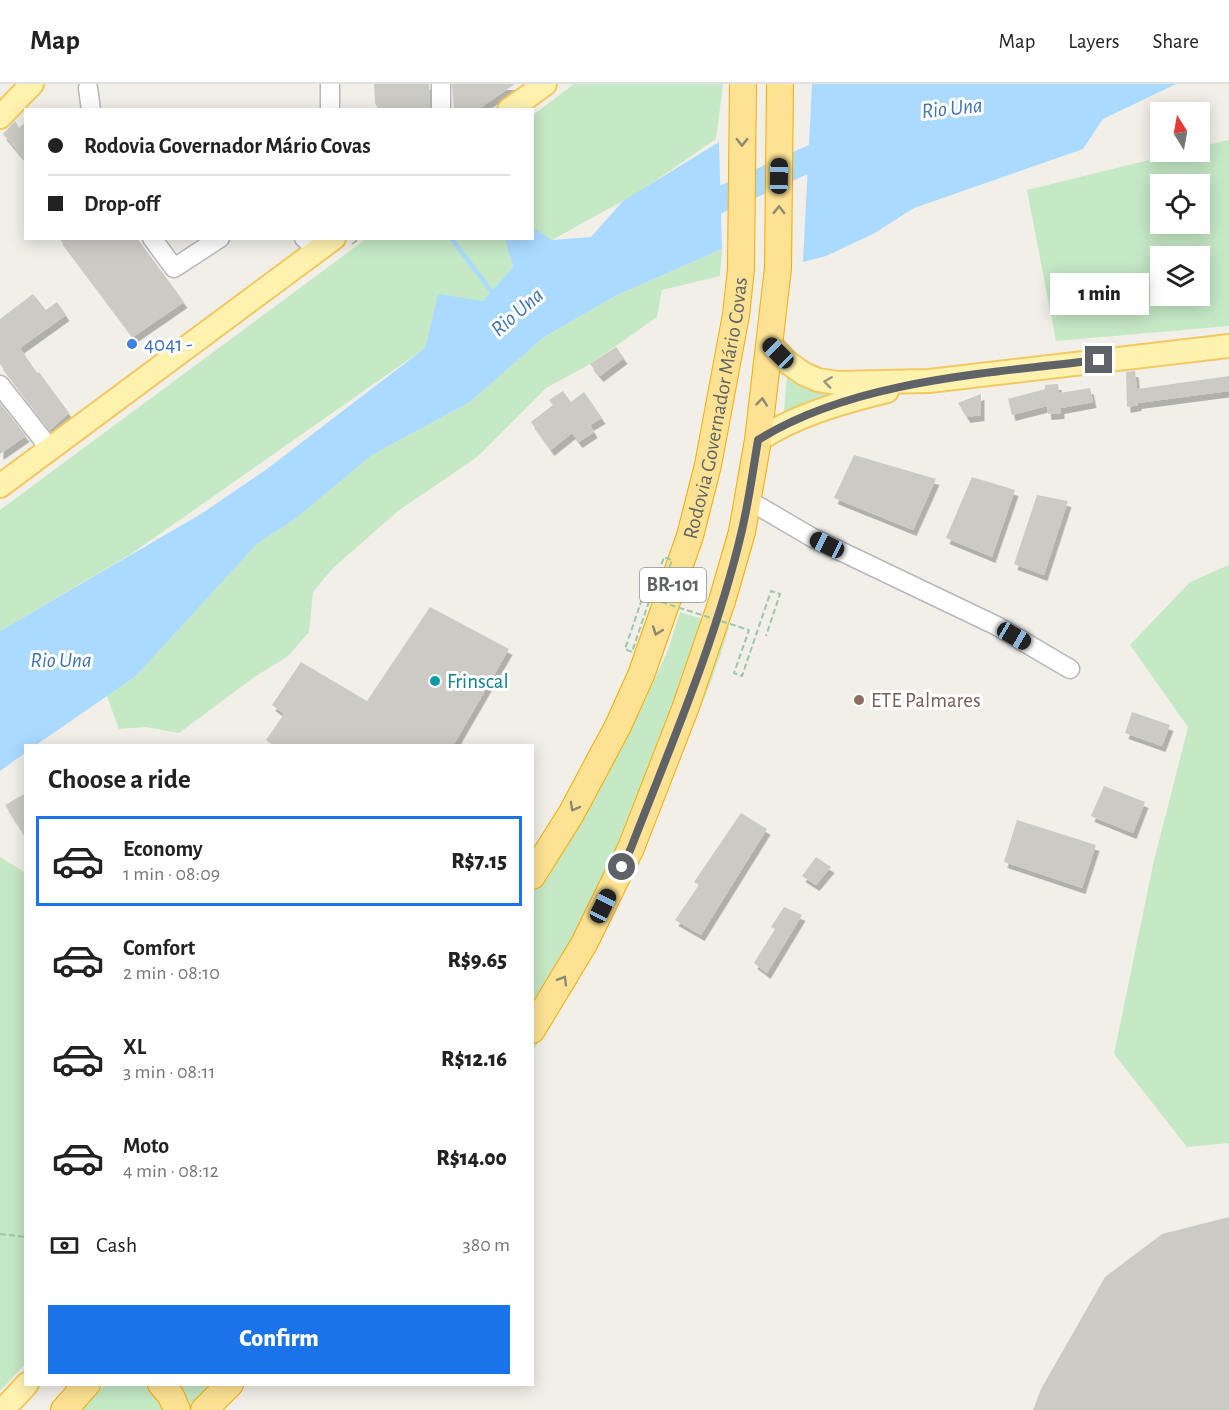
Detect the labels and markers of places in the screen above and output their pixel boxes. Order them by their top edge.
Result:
place label: 4041 - [144,334,192,355]
marker: 4041 - [125,337,139,351]
place label: Frinscal [447,671,509,692]
marker: Frinscal [428,674,442,688]
place label: ETE Palmares [871,690,981,711]
marker: ETE Palmares [852,693,866,707]

